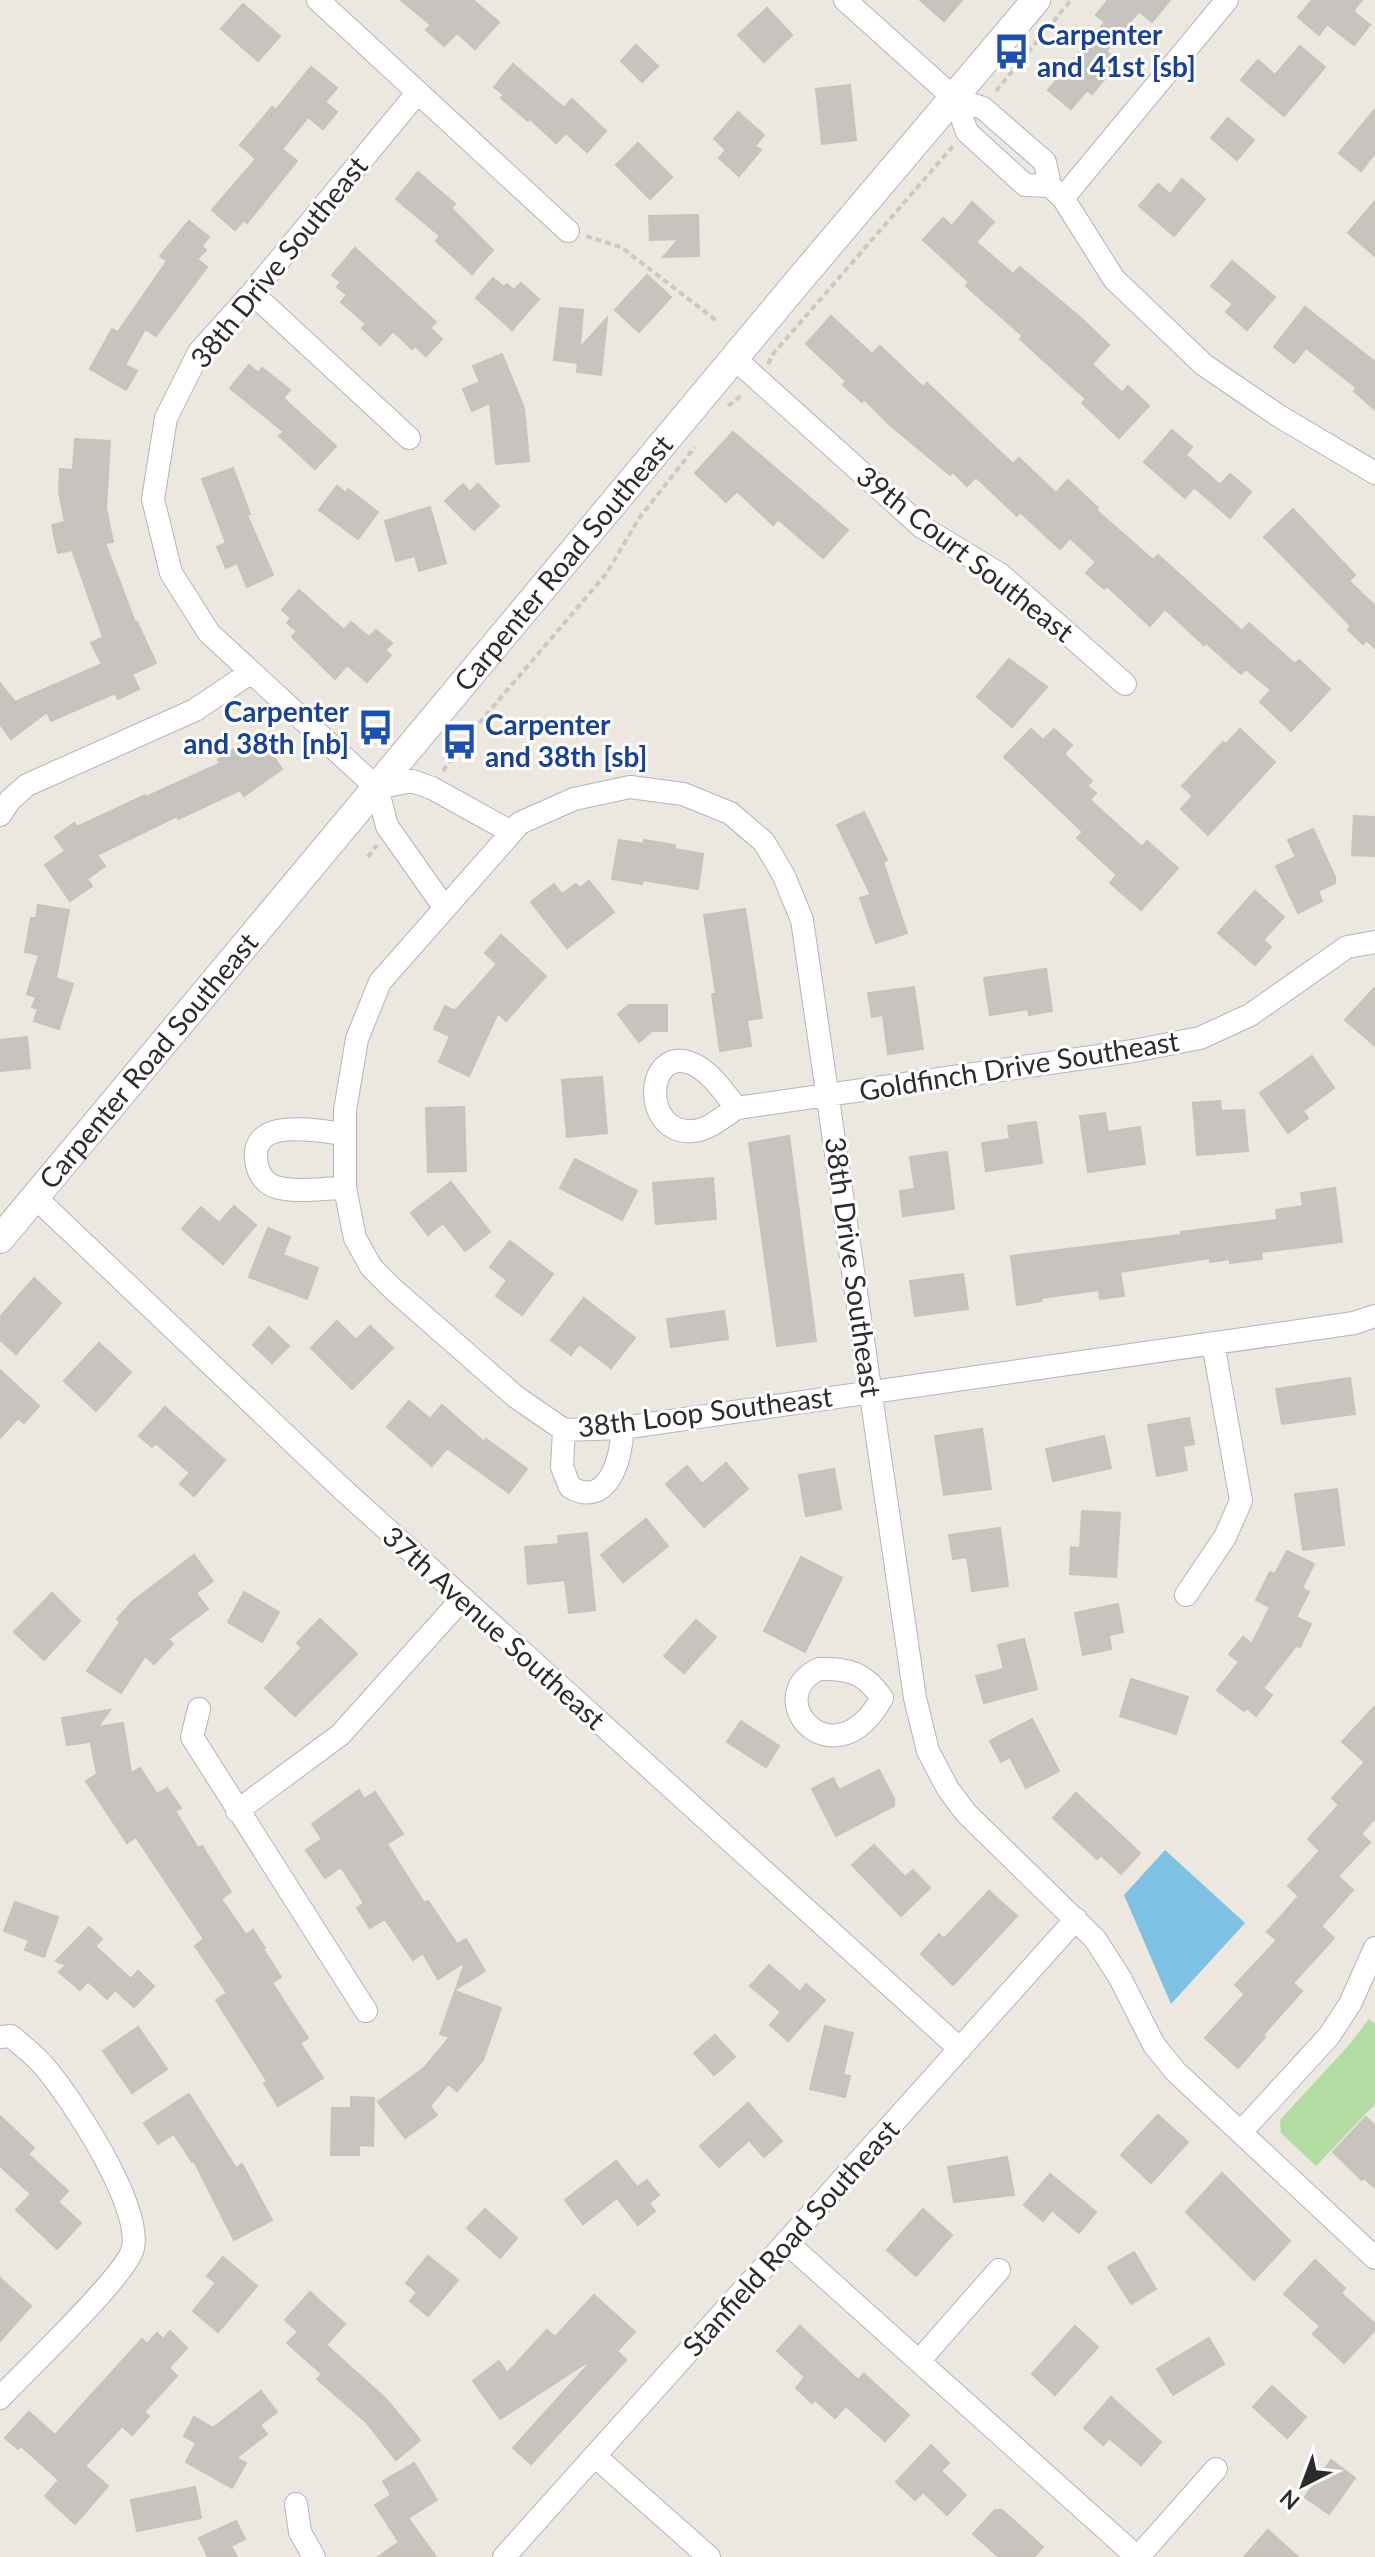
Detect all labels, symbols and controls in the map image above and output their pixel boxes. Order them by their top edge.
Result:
place label: Carpenter and 41st [sb] [1037,17,1196,83]
bus stop icon: Carpenter and 41st [sb] [992,32,1030,70]
street label: 38th Drive Southeast [182,149,374,374]
street label: Carpenter Road Southeast [446,428,679,697]
street label: 39th Court Southeast [850,458,1081,648]
place label: Carpenter and 38th [nb] [183,694,350,760]
place label: Carpenter and 38th [sb] [485,707,647,773]
bus stop icon: Carpenter and 38th [nb] [356,709,394,747]
bus stop icon: Carpenter and 38th [sb] [440,722,478,760]
street label: Carpenter Road Southeast [31,925,264,1195]
street label: Goldfinch Drive Southeast [857,1023,1181,1107]
street label: 38th Drive Southeast [819,1135,889,1399]
street label: 38th Loop Southeast [576,1379,834,1444]
street label: 37th Avenue Southeast [377,1518,613,1736]
street label: Stanfield Road Southeast [675,2112,905,2363]
north arrow [1263,2445,1343,2525]
text: N [1274,2485,1305,2516]

